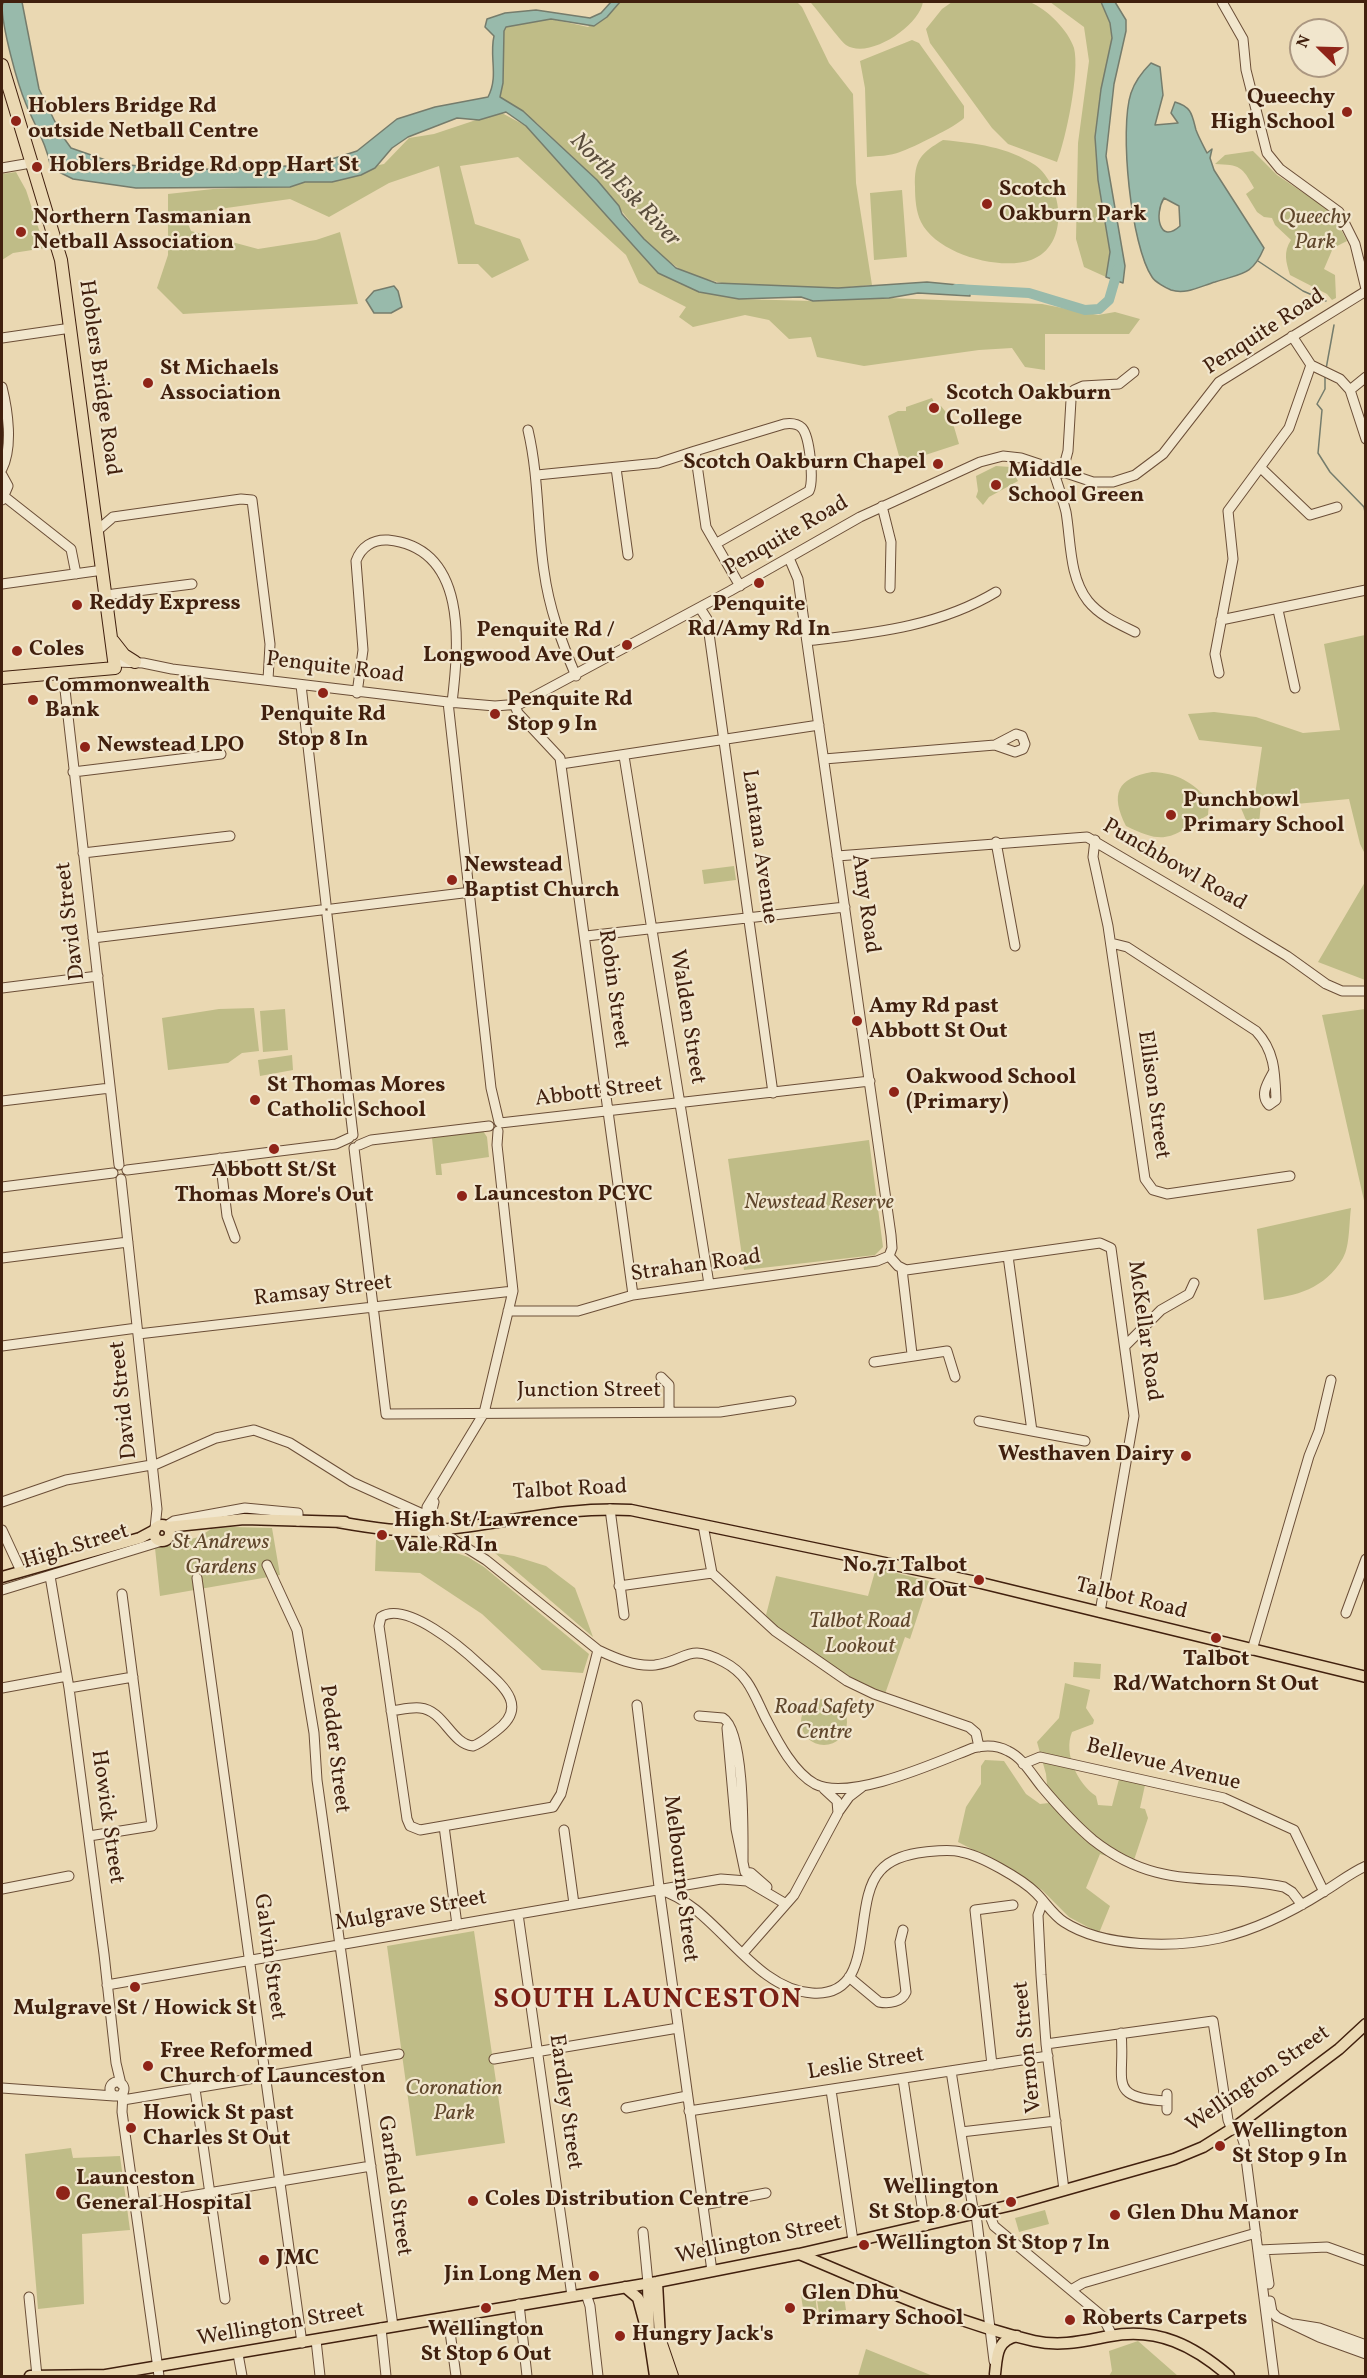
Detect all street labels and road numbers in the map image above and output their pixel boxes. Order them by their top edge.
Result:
street label: Hoblers Bridge Road [71,278,125,478]
street label: Penquite Road [1200,284,1330,382]
street label: Penquite Road [720,491,854,583]
street label: Penquite Road [264,647,406,691]
street label: Lantana Avenue [734,768,782,926]
street label: Punchbowl Road [1097,814,1251,918]
street label: Amy Road [844,853,884,955]
street label: David Street [52,860,92,982]
street label: Robin Street [591,928,633,1050]
street label: Walden Street [662,948,710,1086]
street label: Ellison Street [1130,1029,1174,1161]
street label: Abbott Street [534,1072,664,1114]
street label: Strahan Road [629,1245,763,1289]
street label: McKellar Road [1120,1259,1166,1403]
street label: Ramsay Street [252,1270,394,1314]
street label: David Street [106,1339,144,1461]
street label: Junction Street [517,1379,661,1405]
street label: Talbot Road [512,1475,628,1507]
street label: High Street [20,1519,132,1577]
street label: Talbot Road [1072,1573,1190,1627]
street label: Pedder Street [312,1683,354,1815]
street label: Bellevue Avenue [1083,1734,1243,1798]
street label: Howick Street [84,1748,128,1886]
street label: Melbourne Street [656,1794,702,1964]
street label: Mulgrave Street [333,1886,489,1938]
street label: Galvin Street [246,1892,290,2022]
street label: Vernon Street [1009,1980,1049,2114]
street label: Wellington Street [1182,2021,1336,2139]
street label: Eardley Street [541,2033,587,2171]
street label: Leslie Street [806,2043,926,2087]
street label: Garfield Street [370,2114,416,2258]
street label: Wellington Street [673,2210,845,2272]
street label: Wellington Street [195,2298,367,2354]

